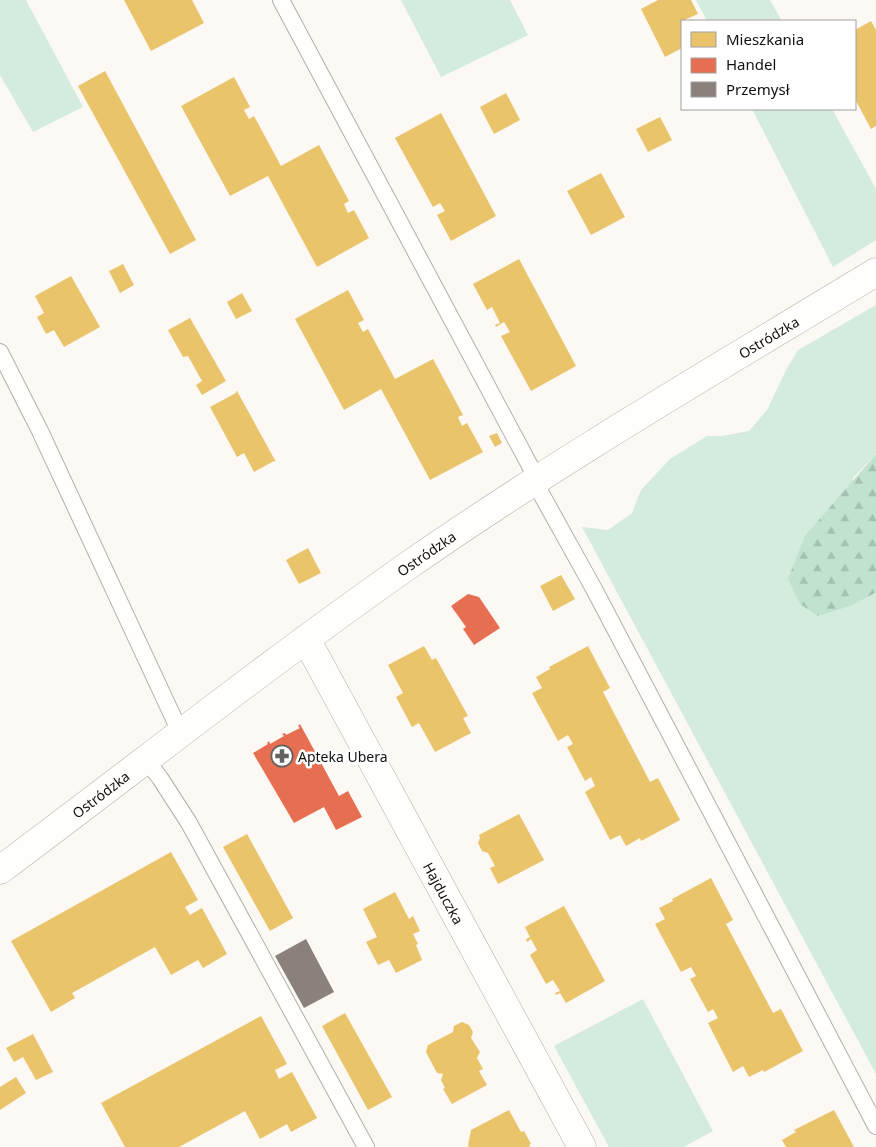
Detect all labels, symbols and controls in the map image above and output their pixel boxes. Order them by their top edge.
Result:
legend [681,20,856,110]
text: Mieszkania [726,29,804,49]
text: Handel [726,54,776,74]
text: Przemysł [726,79,790,99]
street label: Ostródzka [735,311,802,362]
street label: Ostródzka [393,526,459,580]
pharmacy icon: Apteka Ubera [270,744,294,768]
place label: Apteka Ubera [298,747,388,766]
street label: Ostródzka [68,766,133,822]
street label: Hajduczka [419,859,469,927]

